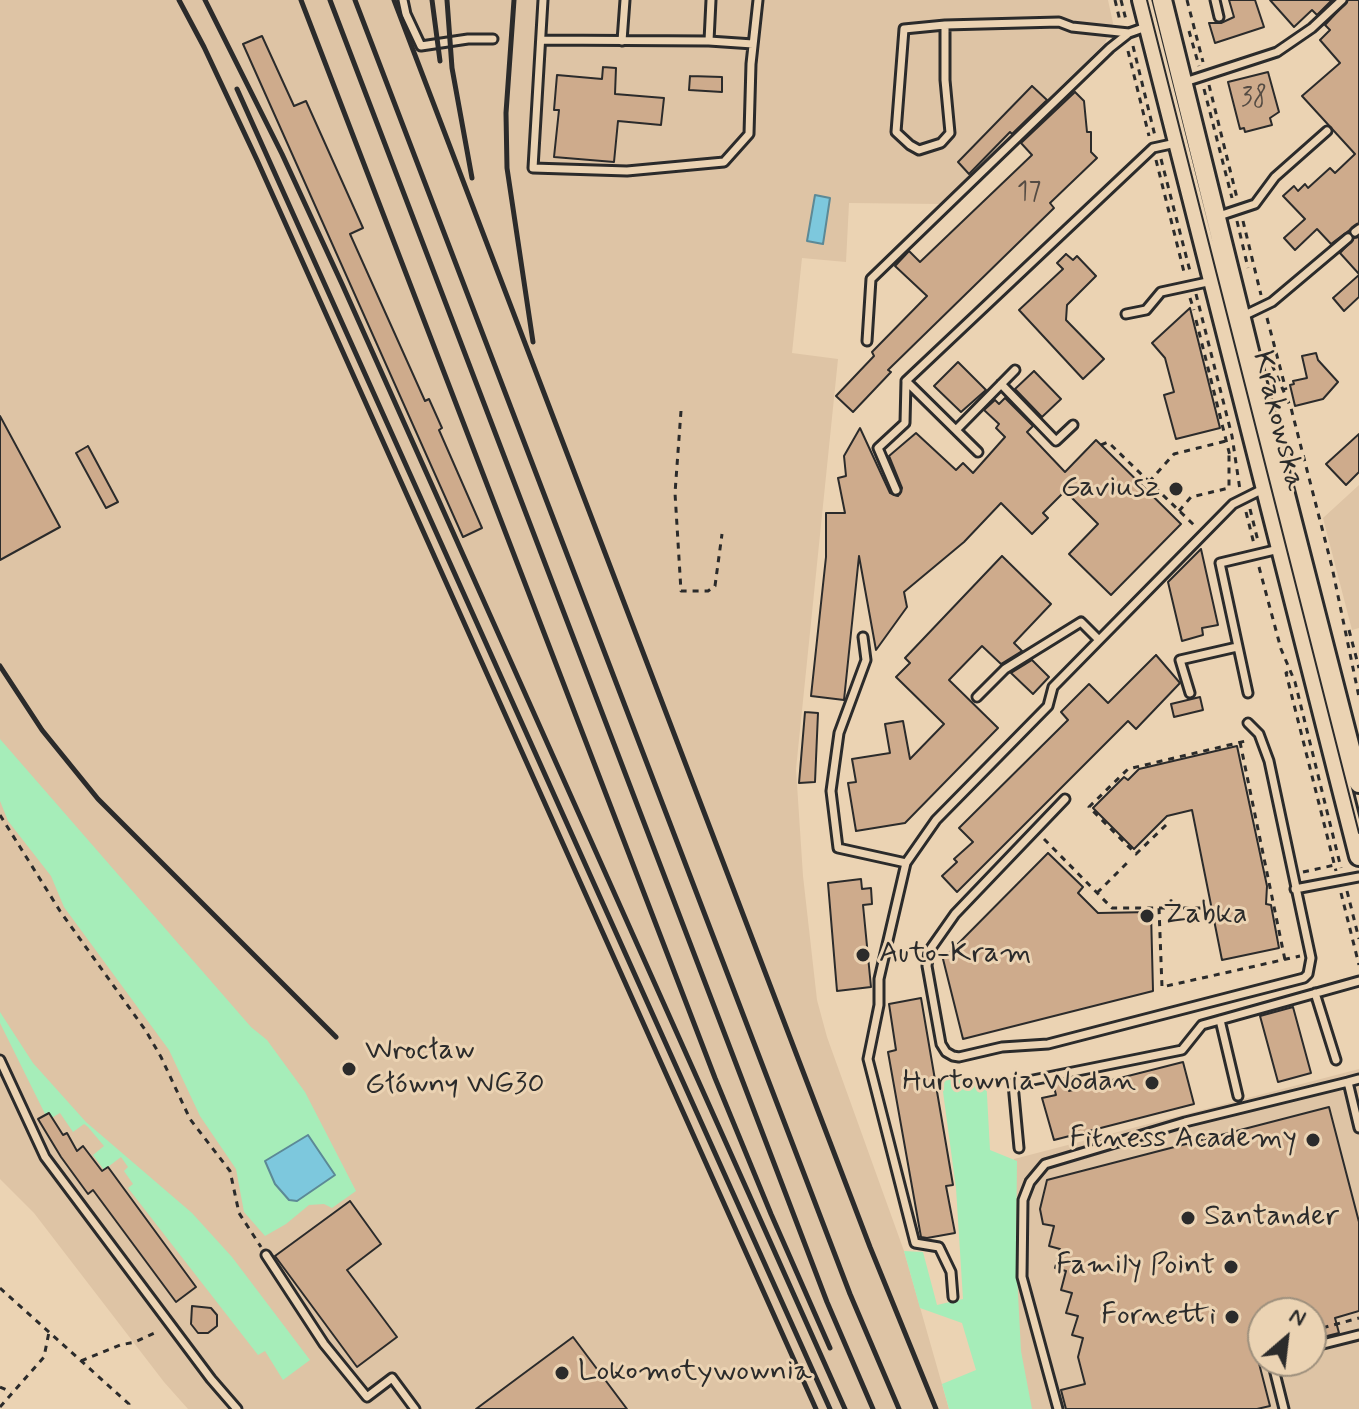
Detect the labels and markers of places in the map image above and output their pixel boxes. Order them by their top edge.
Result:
place label: Gaviusz [1061,471,1160,507]
marker: Gaviusz [1167,480,1185,498]
place label: Żabka [1163,898,1247,934]
marker: Żabka [1138,907,1156,925]
place label: Auto-Kram [879,937,1032,973]
marker: Auto-Kram [854,946,872,964]
place label: Wrocław Główny WG30 [365,1034,545,1104]
marker: Wrocław Główny WG30 [340,1060,358,1078]
place label: Hurtownia Wodan [902,1065,1136,1101]
marker: Hurtownia Wodan [1143,1074,1161,1092]
place label: Fitness Academy [1069,1122,1297,1158]
marker: Fitness Academy [1304,1131,1322,1149]
place label: Santander [1204,1200,1339,1236]
marker: Santander [1179,1209,1197,1227]
place label: Family Point [1056,1249,1215,1285]
marker: Family Point [1222,1258,1240,1276]
place label: Fornetti [1101,1299,1216,1335]
marker: Fornetti [1223,1308,1241,1326]
place label: Lokomotywownia [578,1355,812,1391]
marker: Lokomotywownia [553,1364,571,1382]

